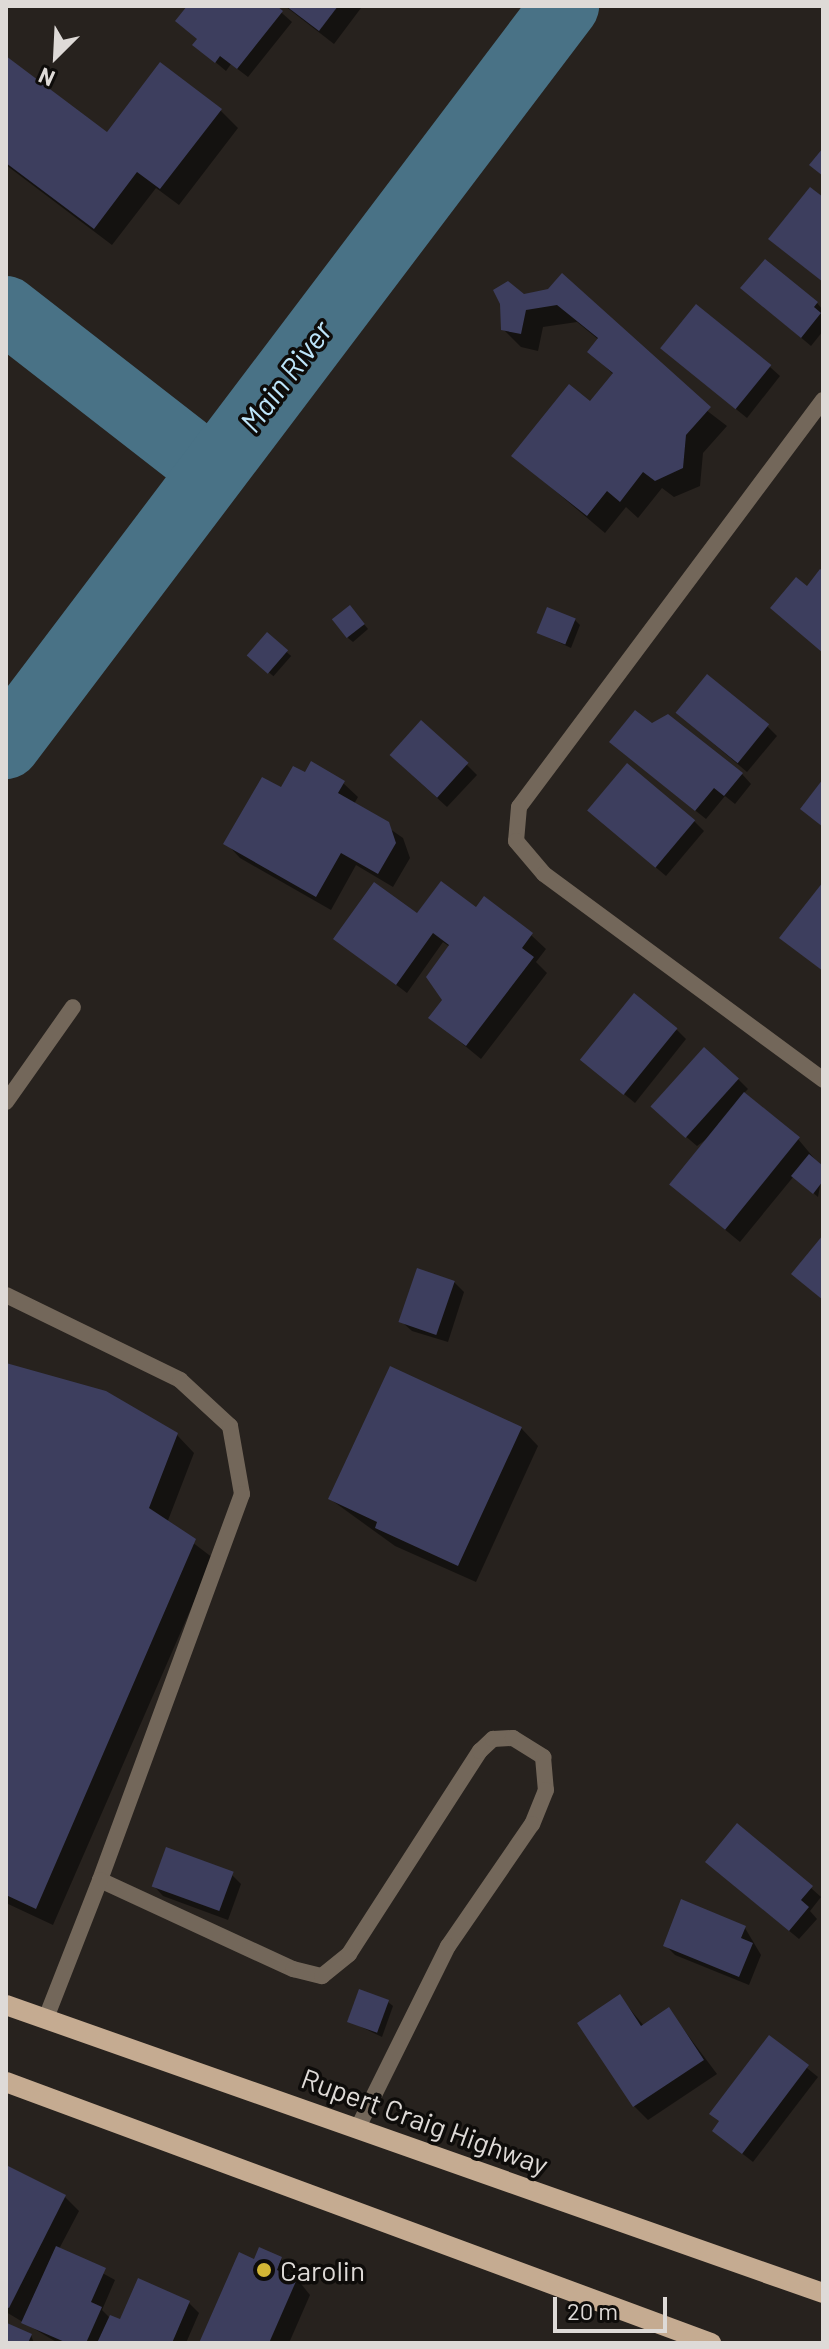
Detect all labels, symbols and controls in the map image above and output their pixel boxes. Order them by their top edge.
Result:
north arrow [16,16,96,96]
text: N [34,63,58,93]
water label: Main River [231,313,339,439]
street label: Rupert Craig Highway [297,2061,553,2181]
place label: Carolin [280,2253,365,2287]
marker: Carolin [255,2261,273,2279]
scale bar [557,2281,671,2331]
text: 20 m [567,2296,618,2325]

